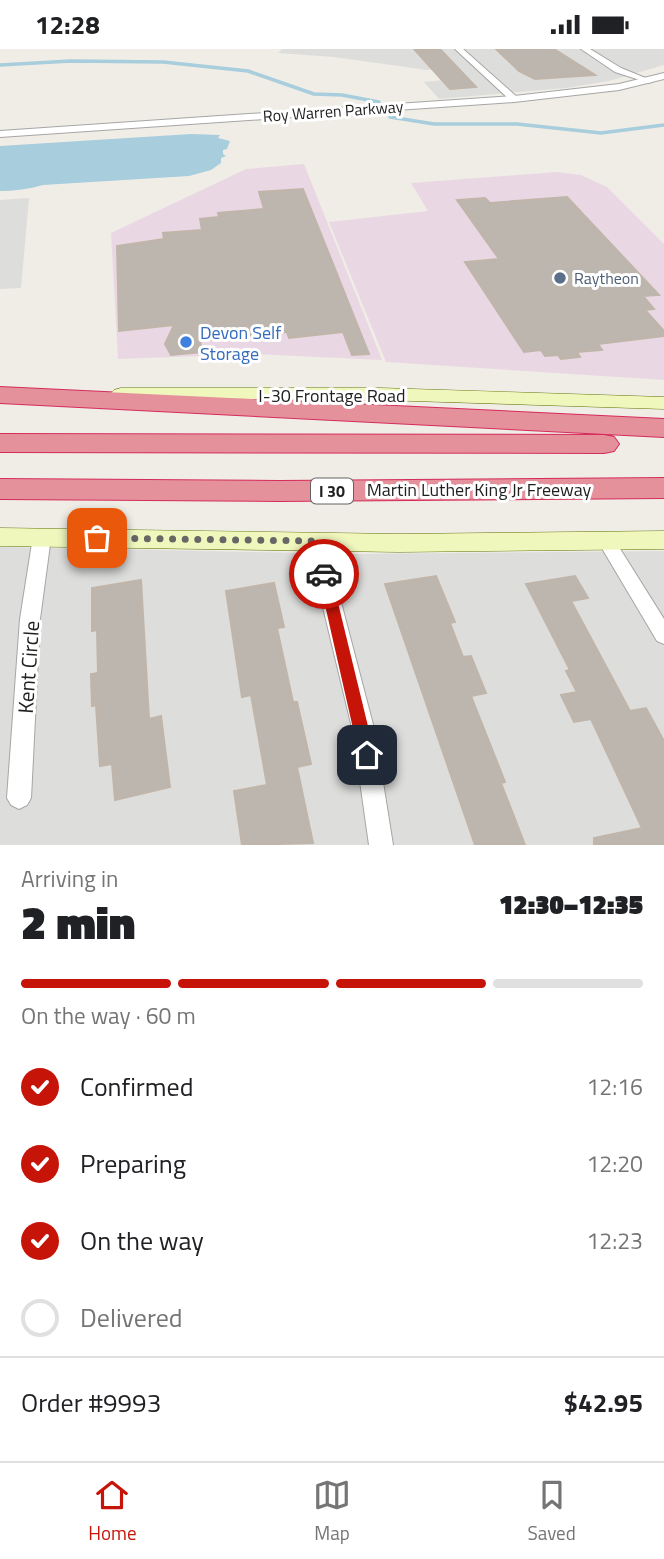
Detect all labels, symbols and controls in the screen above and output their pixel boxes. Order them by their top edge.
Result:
text: 12:28 [35,5,100,44]
street label: Roy Warren Parkway [262,94,404,128]
place label: Raytheon [574,266,639,290]
marker: Raytheon [552,270,568,286]
place label: Devon Self Storage [200,319,281,367]
marker: Devon Self Storage [178,334,194,350]
street label: I-30 Frontage Road [258,382,406,409]
street label: Martin Luther King Jr Freeway [367,476,592,503]
road number: I 30 [311,479,353,503]
pin [67,508,127,568]
icon: bag [78,519,116,557]
courier [289,539,359,609]
icon: car [305,555,343,593]
street label: Kent Circle [9,619,47,715]
pin [337,725,397,785]
icon: home [348,736,386,774]
text: Arriving in [21,861,118,896]
text: 12:30–12:35 [499,885,643,924]
text: 2 min [21,887,135,957]
text: On the way · 60 m [21,998,196,1033]
text: Confirmed [80,1067,194,1106]
icon: check [21,1068,59,1106]
text: 12:16 [586,1069,643,1104]
text: Preparing [80,1144,186,1183]
icon: check [21,1145,59,1183]
text: 12:20 [586,1146,643,1181]
text: On the way [80,1221,204,1260]
icon: check [21,1222,59,1260]
text: 12:23 [586,1223,643,1258]
text: Delivered [80,1298,183,1337]
text: Order #9993 [21,1383,161,1422]
text: $42.95 [564,1383,643,1422]
tab: Home [88,1476,136,1547]
tab: Map [313,1476,351,1547]
tab: Saved [527,1476,576,1547]

